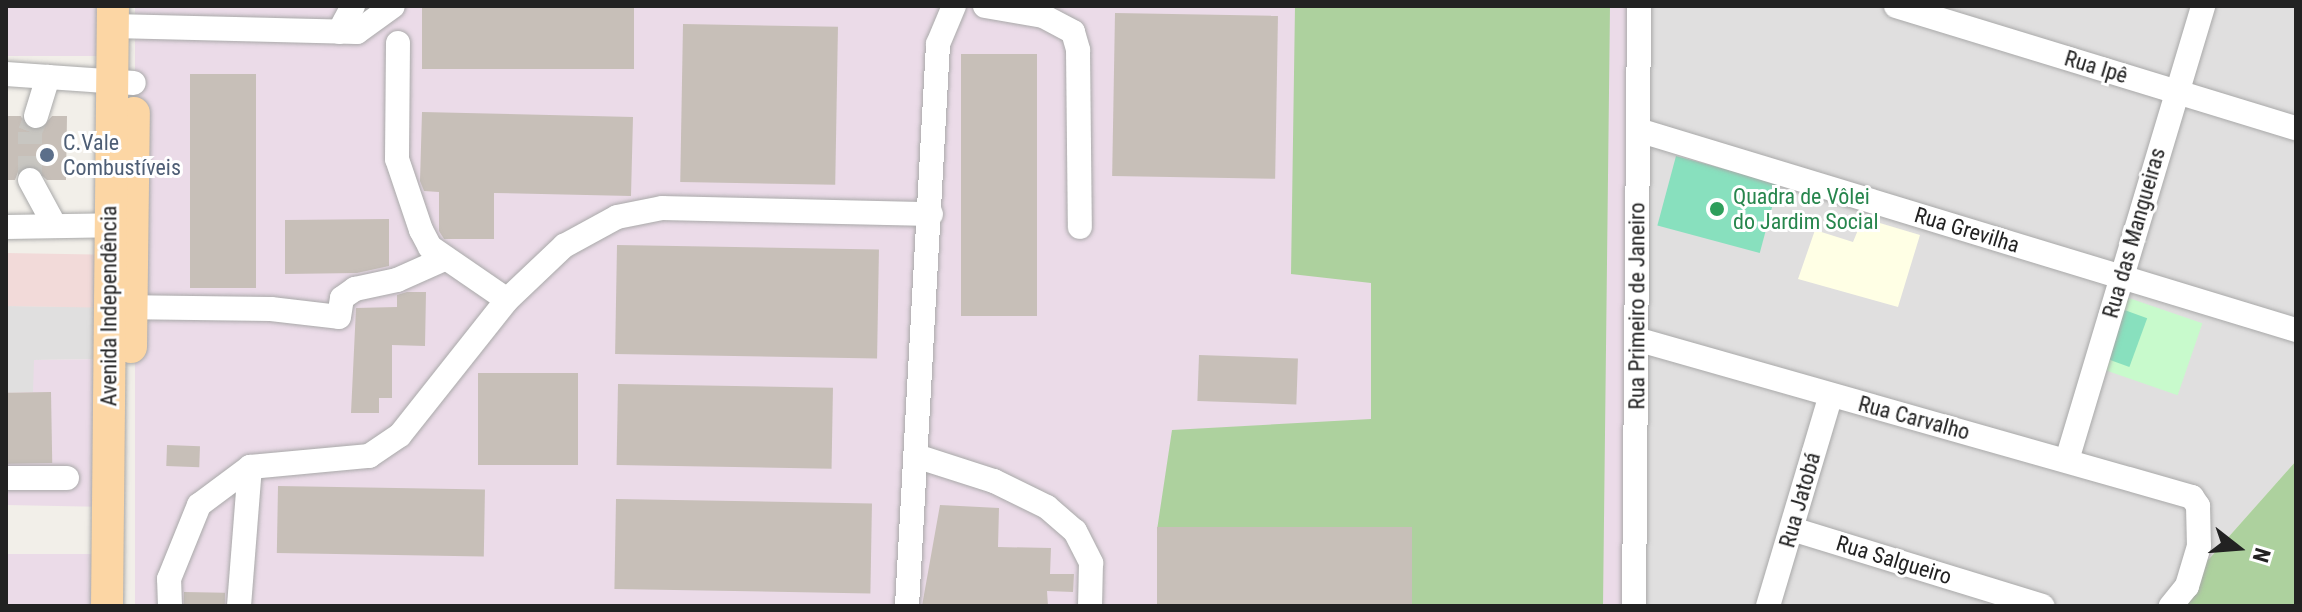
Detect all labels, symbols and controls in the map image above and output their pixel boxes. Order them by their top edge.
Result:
street label: Rua Ipê [2061,45,2131,89]
place label: C.Vale Combustíveis [63,129,181,180]
street label: Rua das Mangueiras [2097,145,2171,321]
marker: C.Vale Combustíveis [38,146,56,164]
place label: Quadra de Vôlei do Jardim Social [1733,183,1879,234]
marker: Quadra de Vôlei do Jardim Social [1708,200,1726,218]
street label: Rua Primeiro de Janeiro [1624,202,1650,410]
street label: Rua Grevilha [1911,202,2023,258]
street label: Avenida Independência [96,206,122,406]
street label: Rua Carvalho [1855,390,1973,446]
street label: Rua Jatobá [1774,449,1826,551]
north arrow [2198,508,2278,588]
street label: Rua Salgueiro [1833,530,1955,590]
text: N [2248,545,2275,565]

